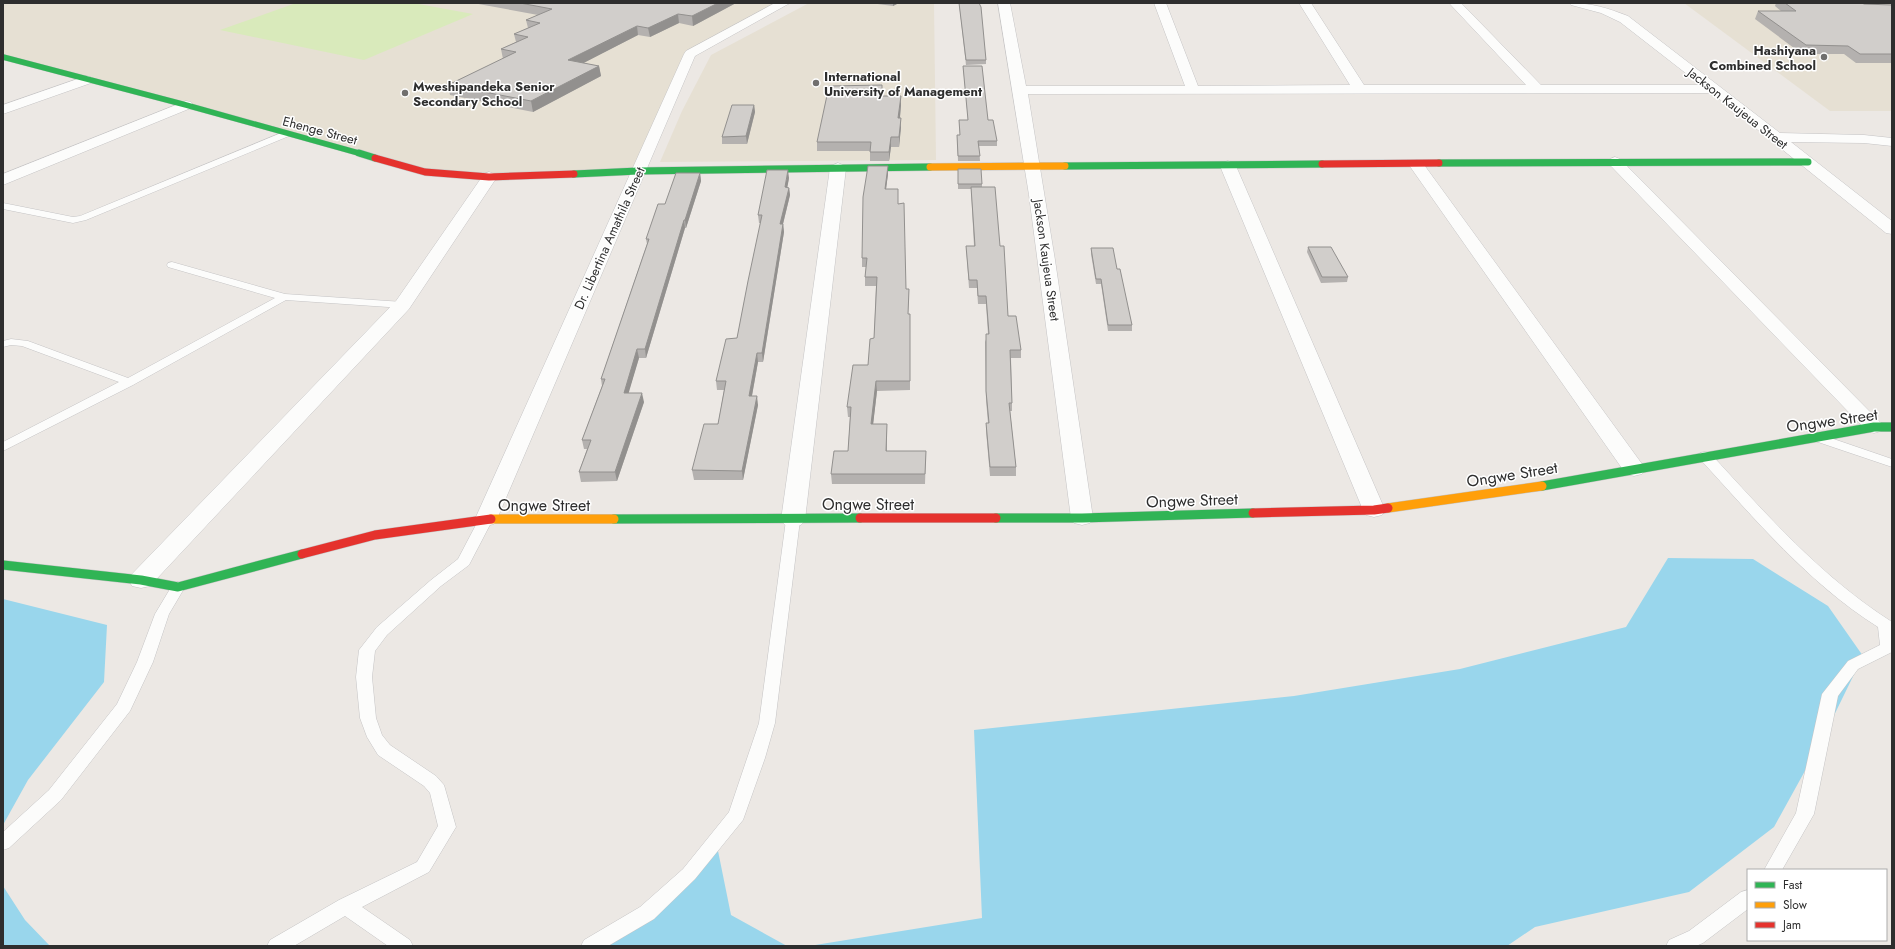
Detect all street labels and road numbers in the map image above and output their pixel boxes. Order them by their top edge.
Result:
street label: Jackson Kaujeua Street [1682,62,1793,154]
street label: Ehenge Street [280,111,360,150]
street label: Dr. Libertina Amathila Street [569,163,650,312]
street label: Jackson Kaujeua Street [1028,196,1065,323]
street label: Ongwe Street [1785,403,1879,438]
street label: Ongwe Street [1465,456,1559,493]
street label: Ongwe Street [1146,487,1239,514]
street label: Ongwe Street [822,493,914,516]
street label: Ongwe Street [498,494,590,517]

